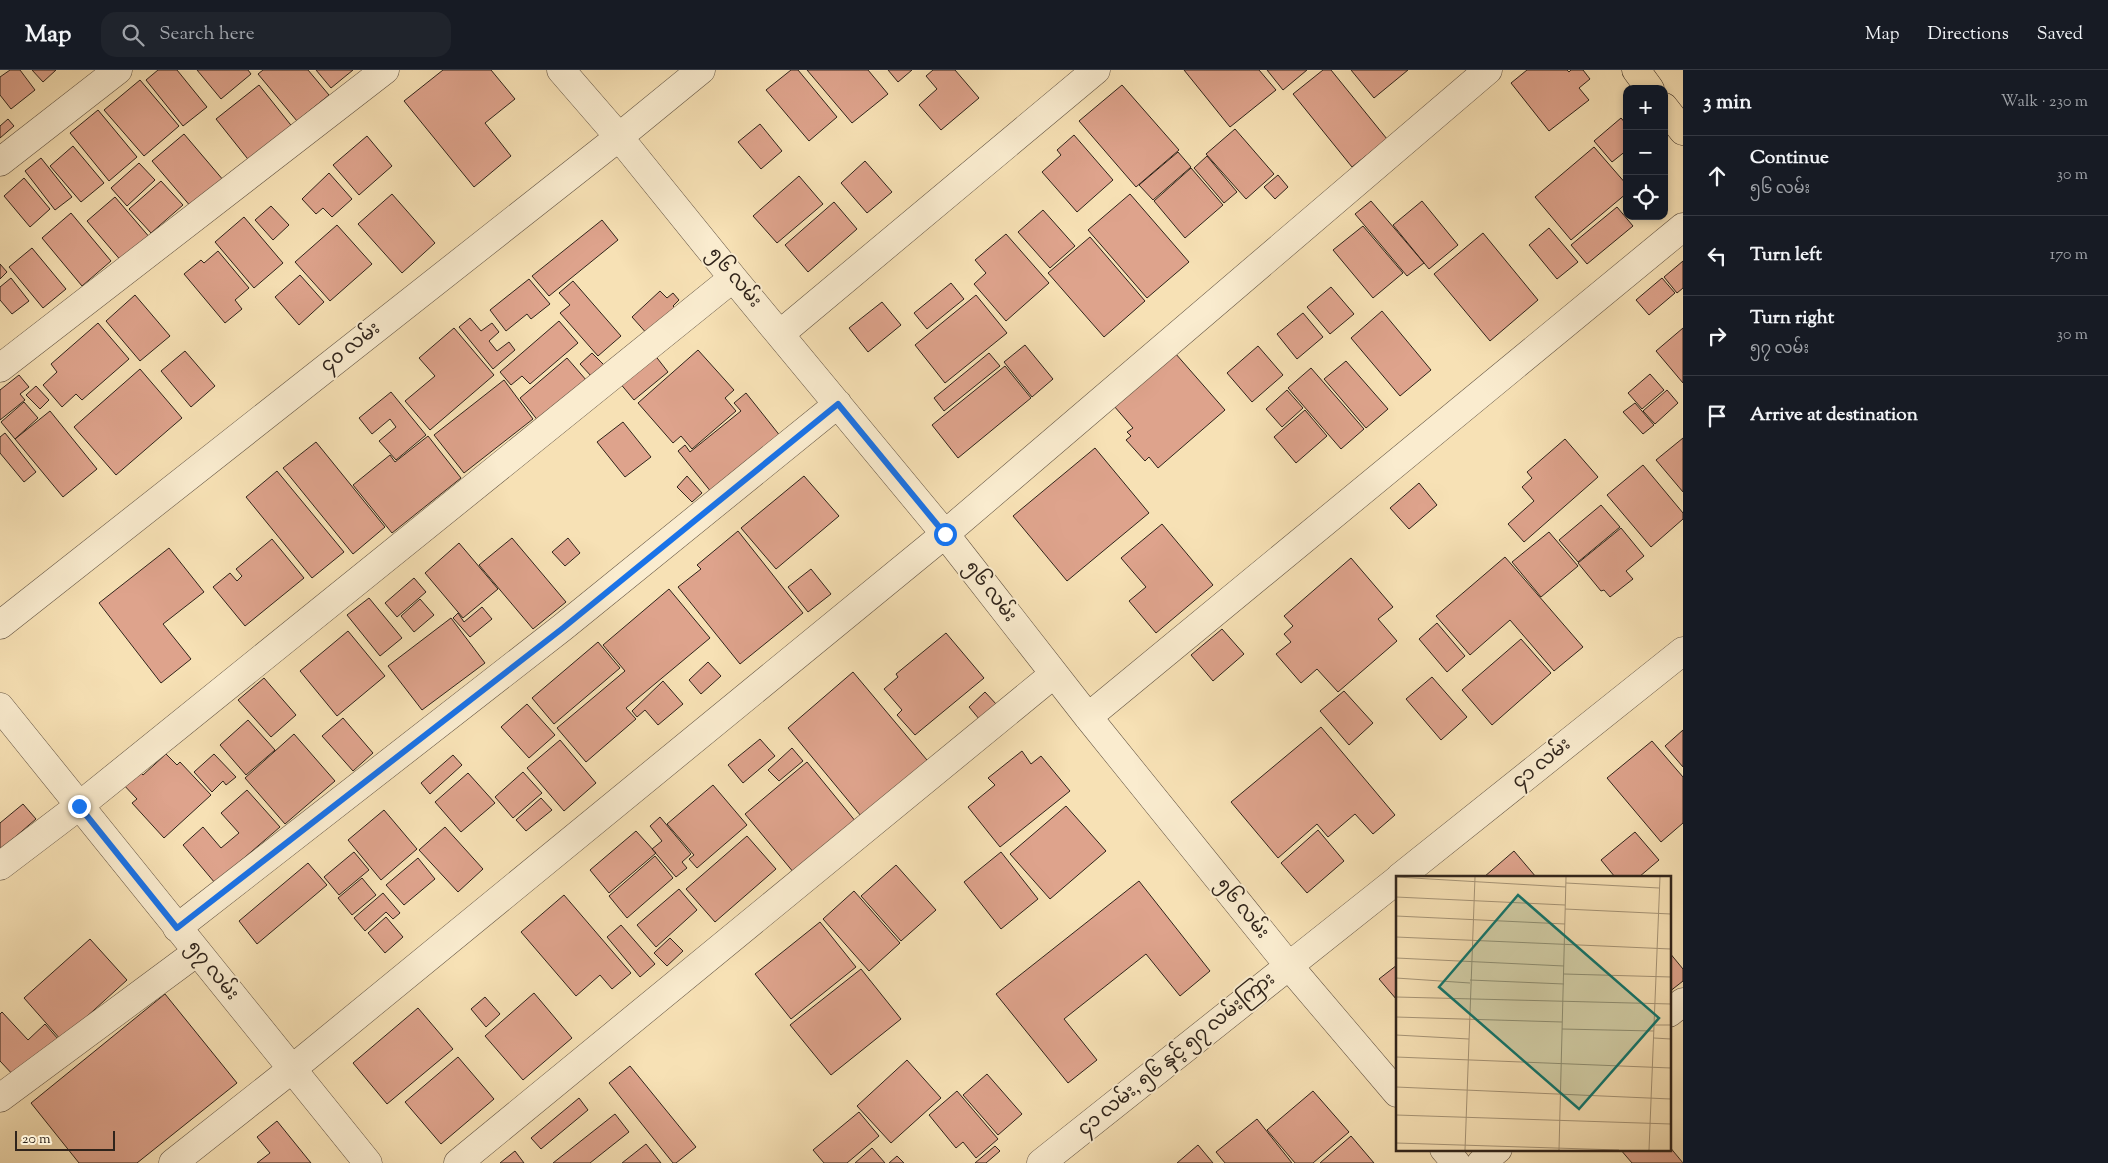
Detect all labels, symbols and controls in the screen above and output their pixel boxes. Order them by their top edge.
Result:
search box [101,12,451,57]
text: Map [25,18,71,52]
icon: search [119,21,147,49]
text: Search here [159,21,255,48]
text: Map [1865,22,1900,48]
text: Directions [1928,22,2009,48]
text: Saved [2037,22,2083,48]
map controls [1623,85,1668,220]
button: + [1623,85,1668,130]
text: 3 min [1703,88,1752,118]
text: Walk · 230 m [2001,91,2088,114]
button: − [1623,130,1668,175]
text: Continue [1750,145,1829,172]
icon: ahead [1703,162,1731,190]
text: 30 m [2057,164,2088,187]
button: locate [1623,175,1668,220]
text: ၅၆ လမ်း [1750,178,1810,201]
street label: ၅၆ လမ်း [701,240,770,314]
icon: left [1703,242,1731,270]
text: Turn left [1750,242,1822,269]
text: 170 m [2050,244,2088,267]
text: Turn right [1750,305,1834,332]
street label: ၄၀ လမ်း [314,314,386,380]
icon: right [1703,322,1731,350]
text: 30 m [2057,324,2088,347]
text: ၅၇ လမ်း [1750,338,1809,361]
icon: arrive [1703,402,1731,430]
text: Arrive at destination [1750,402,1918,429]
route start [934,523,957,546]
street label: ၅၆ လမ်း [957,554,1025,628]
street label: ၄၁ လမ်း [1505,730,1577,796]
route end [68,795,91,818]
street label: ၅၆ လမ်း [1209,871,1277,945]
inset map [1396,876,1670,1150]
street label: ၅၇ လမ်း [179,933,247,1007]
street label: ၄၁ လမ်း, ၅၆ နှင့် ၅၇ လမ်းကြား [1071,964,1282,1144]
scale bar [15,1128,115,1151]
text: 20 m [22,1130,51,1150]

